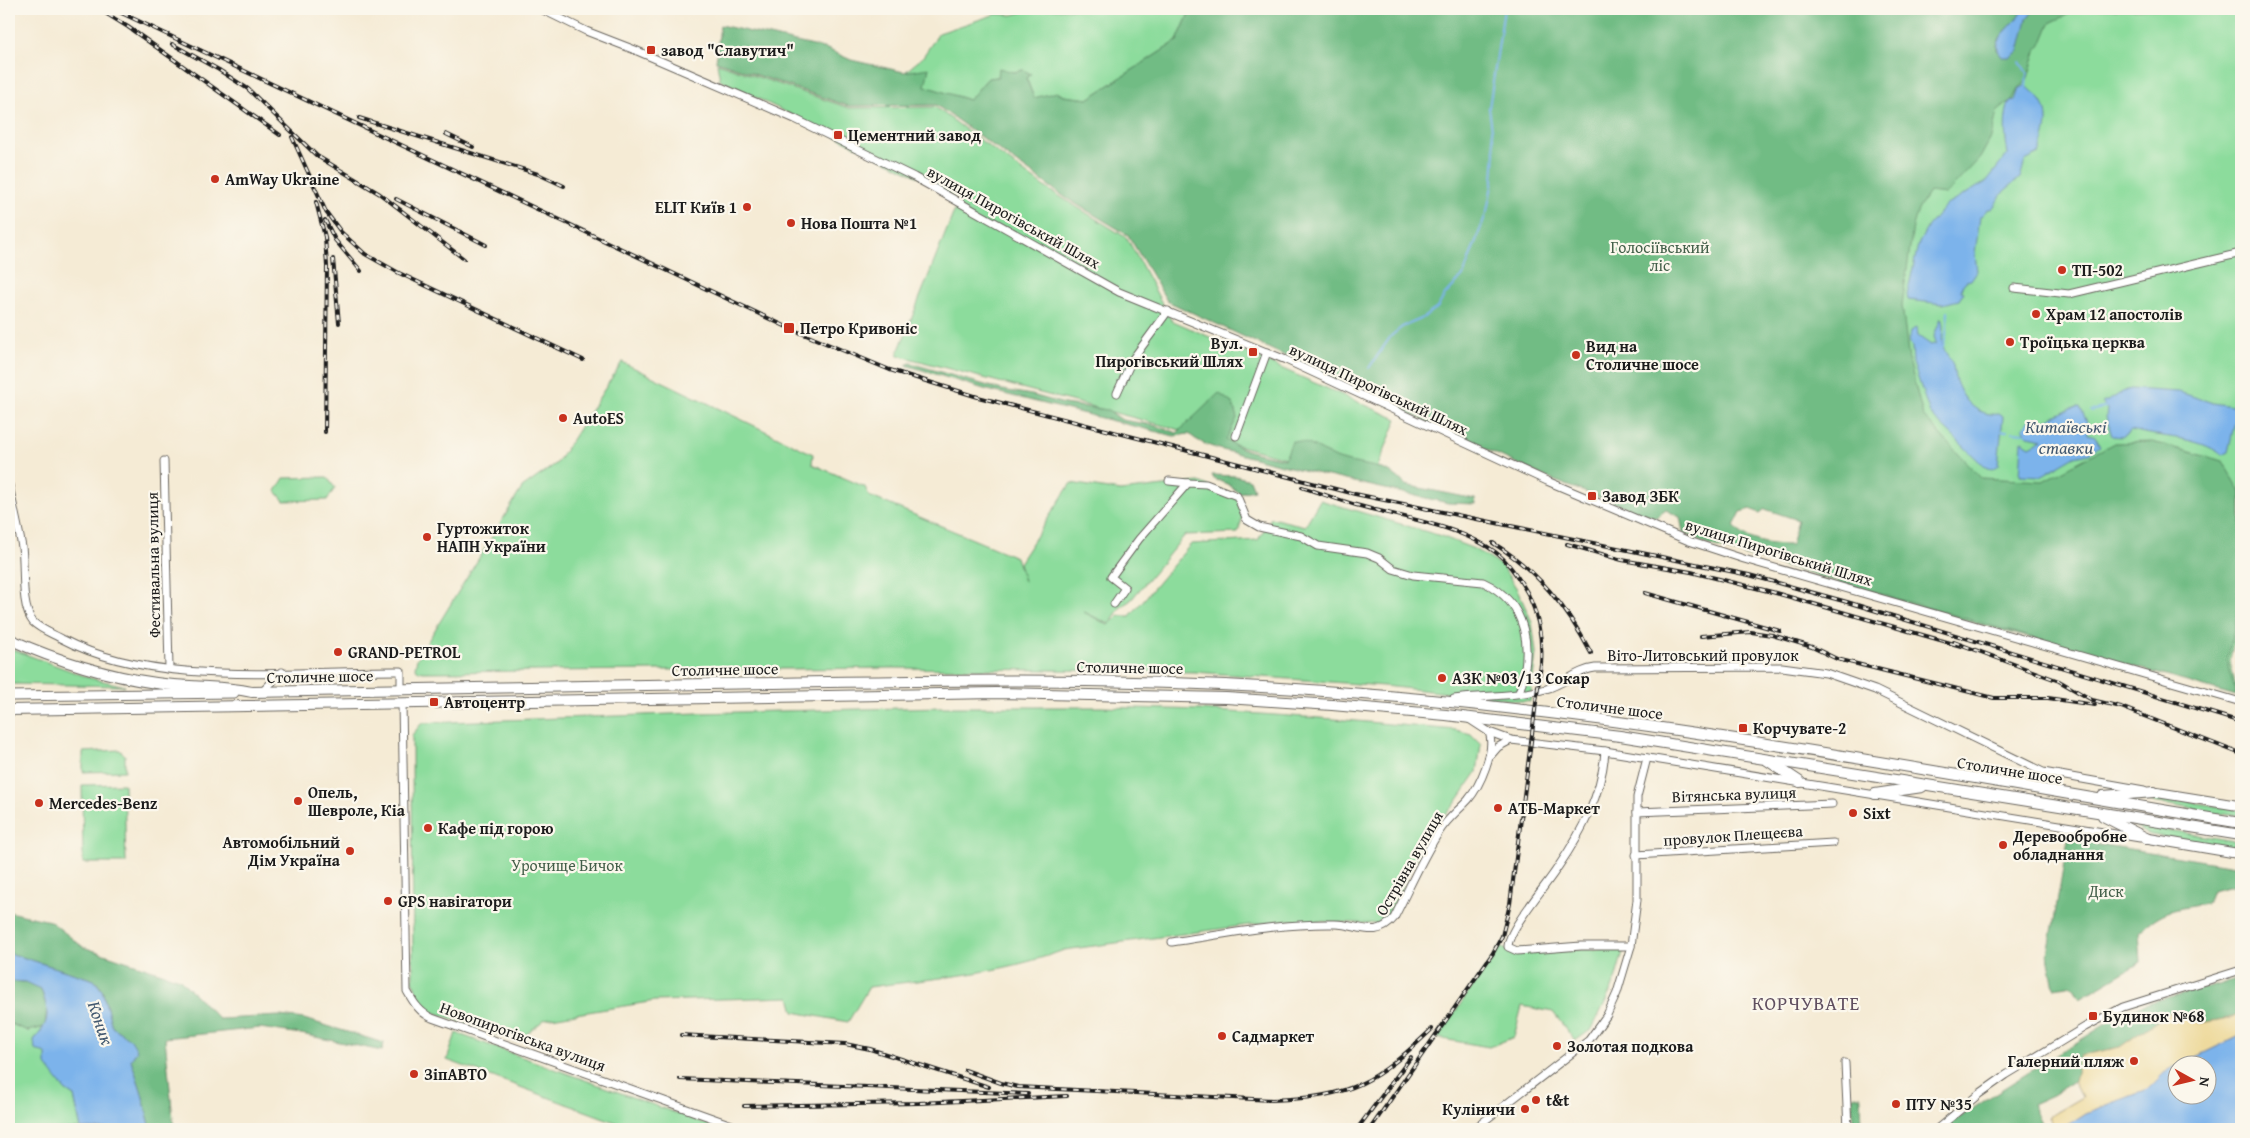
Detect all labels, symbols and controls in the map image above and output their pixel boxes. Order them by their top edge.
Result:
place label: завод "Славутич" [661,38,794,62]
marker: завод "Славутич" [645,44,657,56]
place label: Цементний завод [848,123,981,147]
marker: Цементний завод [832,129,844,141]
street label: вулиця Пирогівський Шлях [923,159,1106,275]
place label: AmWay Ukraine [225,167,340,191]
marker: AmWay Ukraine [209,173,221,185]
place label: ELIT Київ 1 [655,195,737,219]
marker: ELIT Київ 1 [741,201,753,213]
place label: Нова Пошта №1 [801,211,917,235]
marker: Нова Пошта №1 [785,217,797,229]
park label: Голосіївський ліс [1610,235,1710,277]
place label: ТП-502 [2072,258,2123,282]
marker: ТП-502 [2056,264,2068,276]
place label: Храм 12 апостолів [2046,302,2183,326]
marker: Храм 12 апостолів [2030,308,2042,320]
place label: Петро Кривоніс [800,316,918,340]
marker: Петро Кривоніс [782,321,796,335]
place label: Троїцька церква [2020,330,2146,354]
place label: Вул. Пирогівський Шлях [1095,331,1244,373]
place label: Вид на Столичне шосе [1586,334,1699,376]
marker: Троїцька церква [2004,336,2016,348]
street label: вулиця Пирогівський Шлях [1286,337,1473,441]
marker: Вул. Пирогівський Шлях [1247,346,1259,358]
marker: Вид на Столичне шосе [1570,349,1582,361]
place label: AutoES [573,406,624,430]
marker: AutoES [557,412,569,424]
water label: Китаївські ставки [2025,413,2107,461]
place label: Завод ЗБК [1602,484,1679,508]
marker: Завод ЗБК [1586,490,1598,502]
street label: Фестивальна вулиця [140,492,166,638]
street label: вулиця Пирогівський Шлях [1682,512,1876,592]
place label: Гуртожиток НАПН України [437,516,546,558]
marker: Гуртожиток НАПН України [421,531,433,543]
place label: GRAND-PETROL [348,640,461,664]
street label: Віто-Литовський провулок [1607,643,1799,667]
marker: GRAND-PETROL [332,646,344,658]
street label: Столичне шосе [1076,654,1184,680]
street label: Столичне шосе [671,656,779,682]
street label: Столичне шосе [266,663,374,689]
place label: АЗК №03/13 Сокар [1452,666,1590,690]
marker: АЗК №03/13 Сокар [1436,672,1448,684]
street label: Столичне шосе [1556,689,1664,725]
place label: Автоцентр [444,690,525,714]
marker: Автоцентр [428,696,440,708]
place label: Корчувате-2 [1753,716,1846,740]
marker: Корчувате-2 [1737,722,1749,734]
street label: Столичне шосе [1955,750,2065,790]
place label: Опель, Шевроле, Кіа [308,780,406,822]
street label: Вітянська вулиця [1671,780,1797,808]
place label: Mercedes-Benz [49,791,158,815]
marker: Опель, Шевроле, Кіа [292,795,304,807]
place label: АТБ-Маркет [1508,796,1600,820]
marker: Mercedes-Benz [33,797,45,809]
place label: Sixt [1863,801,1891,825]
marker: АТБ-Маркет [1492,802,1504,814]
street label: Острівна вулиця [1369,806,1449,920]
marker: Sixt [1847,807,1859,819]
place label: Кафе під горою [438,816,554,840]
street label: провулок Плещеєва [1663,818,1804,852]
marker: Кафе під горою [422,822,434,834]
place label: Деревообробне обладнання [2012,824,2127,866]
place label: Автомобільний Дім Україна [223,830,341,872]
marker: Деревообробне обладнання [1997,839,2009,851]
marker: Автомобільний Дім Україна [344,845,356,857]
park label: Урочище Бичок [511,853,623,877]
park label: Диск [2087,879,2124,903]
place label: GPS навігатори [398,889,512,913]
marker: GPS навігатори [382,895,394,907]
district label: КОРЧУВАТЕ [1752,989,1860,1017]
street label: Новопирогівська вулиця [437,995,609,1077]
water label: Коник [81,997,121,1049]
place label: Будинок №68 [2103,1004,2204,1028]
marker: Будинок №68 [2087,1010,2099,1022]
place label: Садмаркет [1232,1024,1314,1048]
marker: Садмаркет [1216,1030,1228,1042]
place label: Золотая подкова [1567,1034,1694,1058]
marker: Золотая подкова [1551,1040,1563,1052]
place label: Галерний пляж [2008,1049,2124,1073]
marker: Галерний пляж [2128,1055,2140,1067]
north arrow [2168,1056,2218,1106]
place label: ЗіпАВТО [424,1062,487,1086]
marker: ЗіпАВТО [408,1068,420,1080]
text: N [2194,1076,2215,1088]
place label: t&t [1546,1088,1569,1112]
place label: ПТУ №35 [1906,1092,1972,1116]
marker: t&t [1530,1094,1542,1106]
place label: Куліничи [1442,1097,1515,1121]
marker: ПТУ №35 [1890,1098,1902,1110]
marker: Куліничи [1519,1103,1531,1115]

